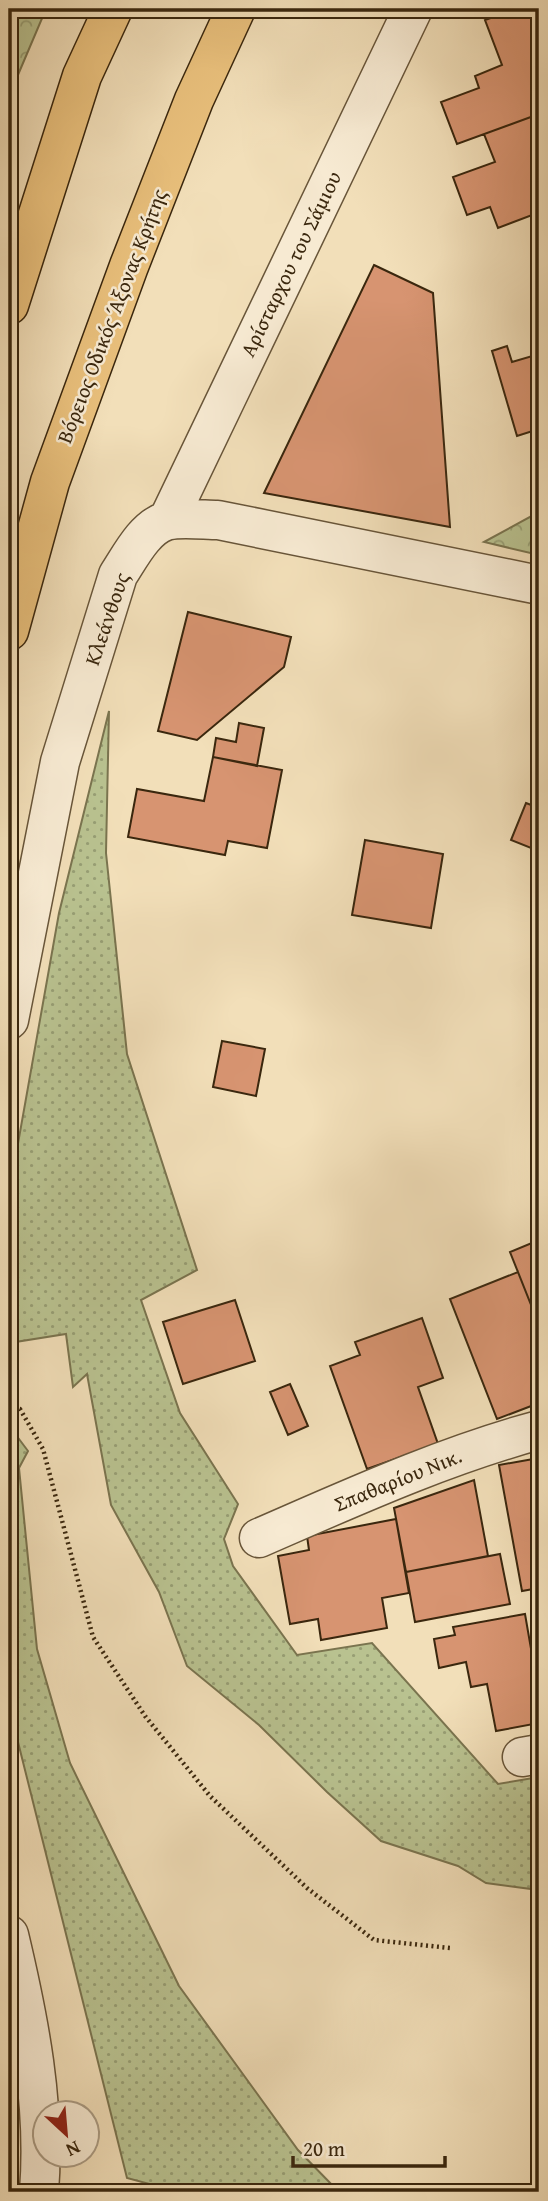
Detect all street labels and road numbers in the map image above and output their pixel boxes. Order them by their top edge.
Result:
street label: Αρίσταρχου του Σάμιου [232,166,349,362]
street label: Βόρειος Οδικός Άξονας Κρήτης [49,184,174,448]
street label: Κλεάνθους [76,568,137,669]
street label: Σπαθαρίου Νικ. [329,1440,466,1519]

